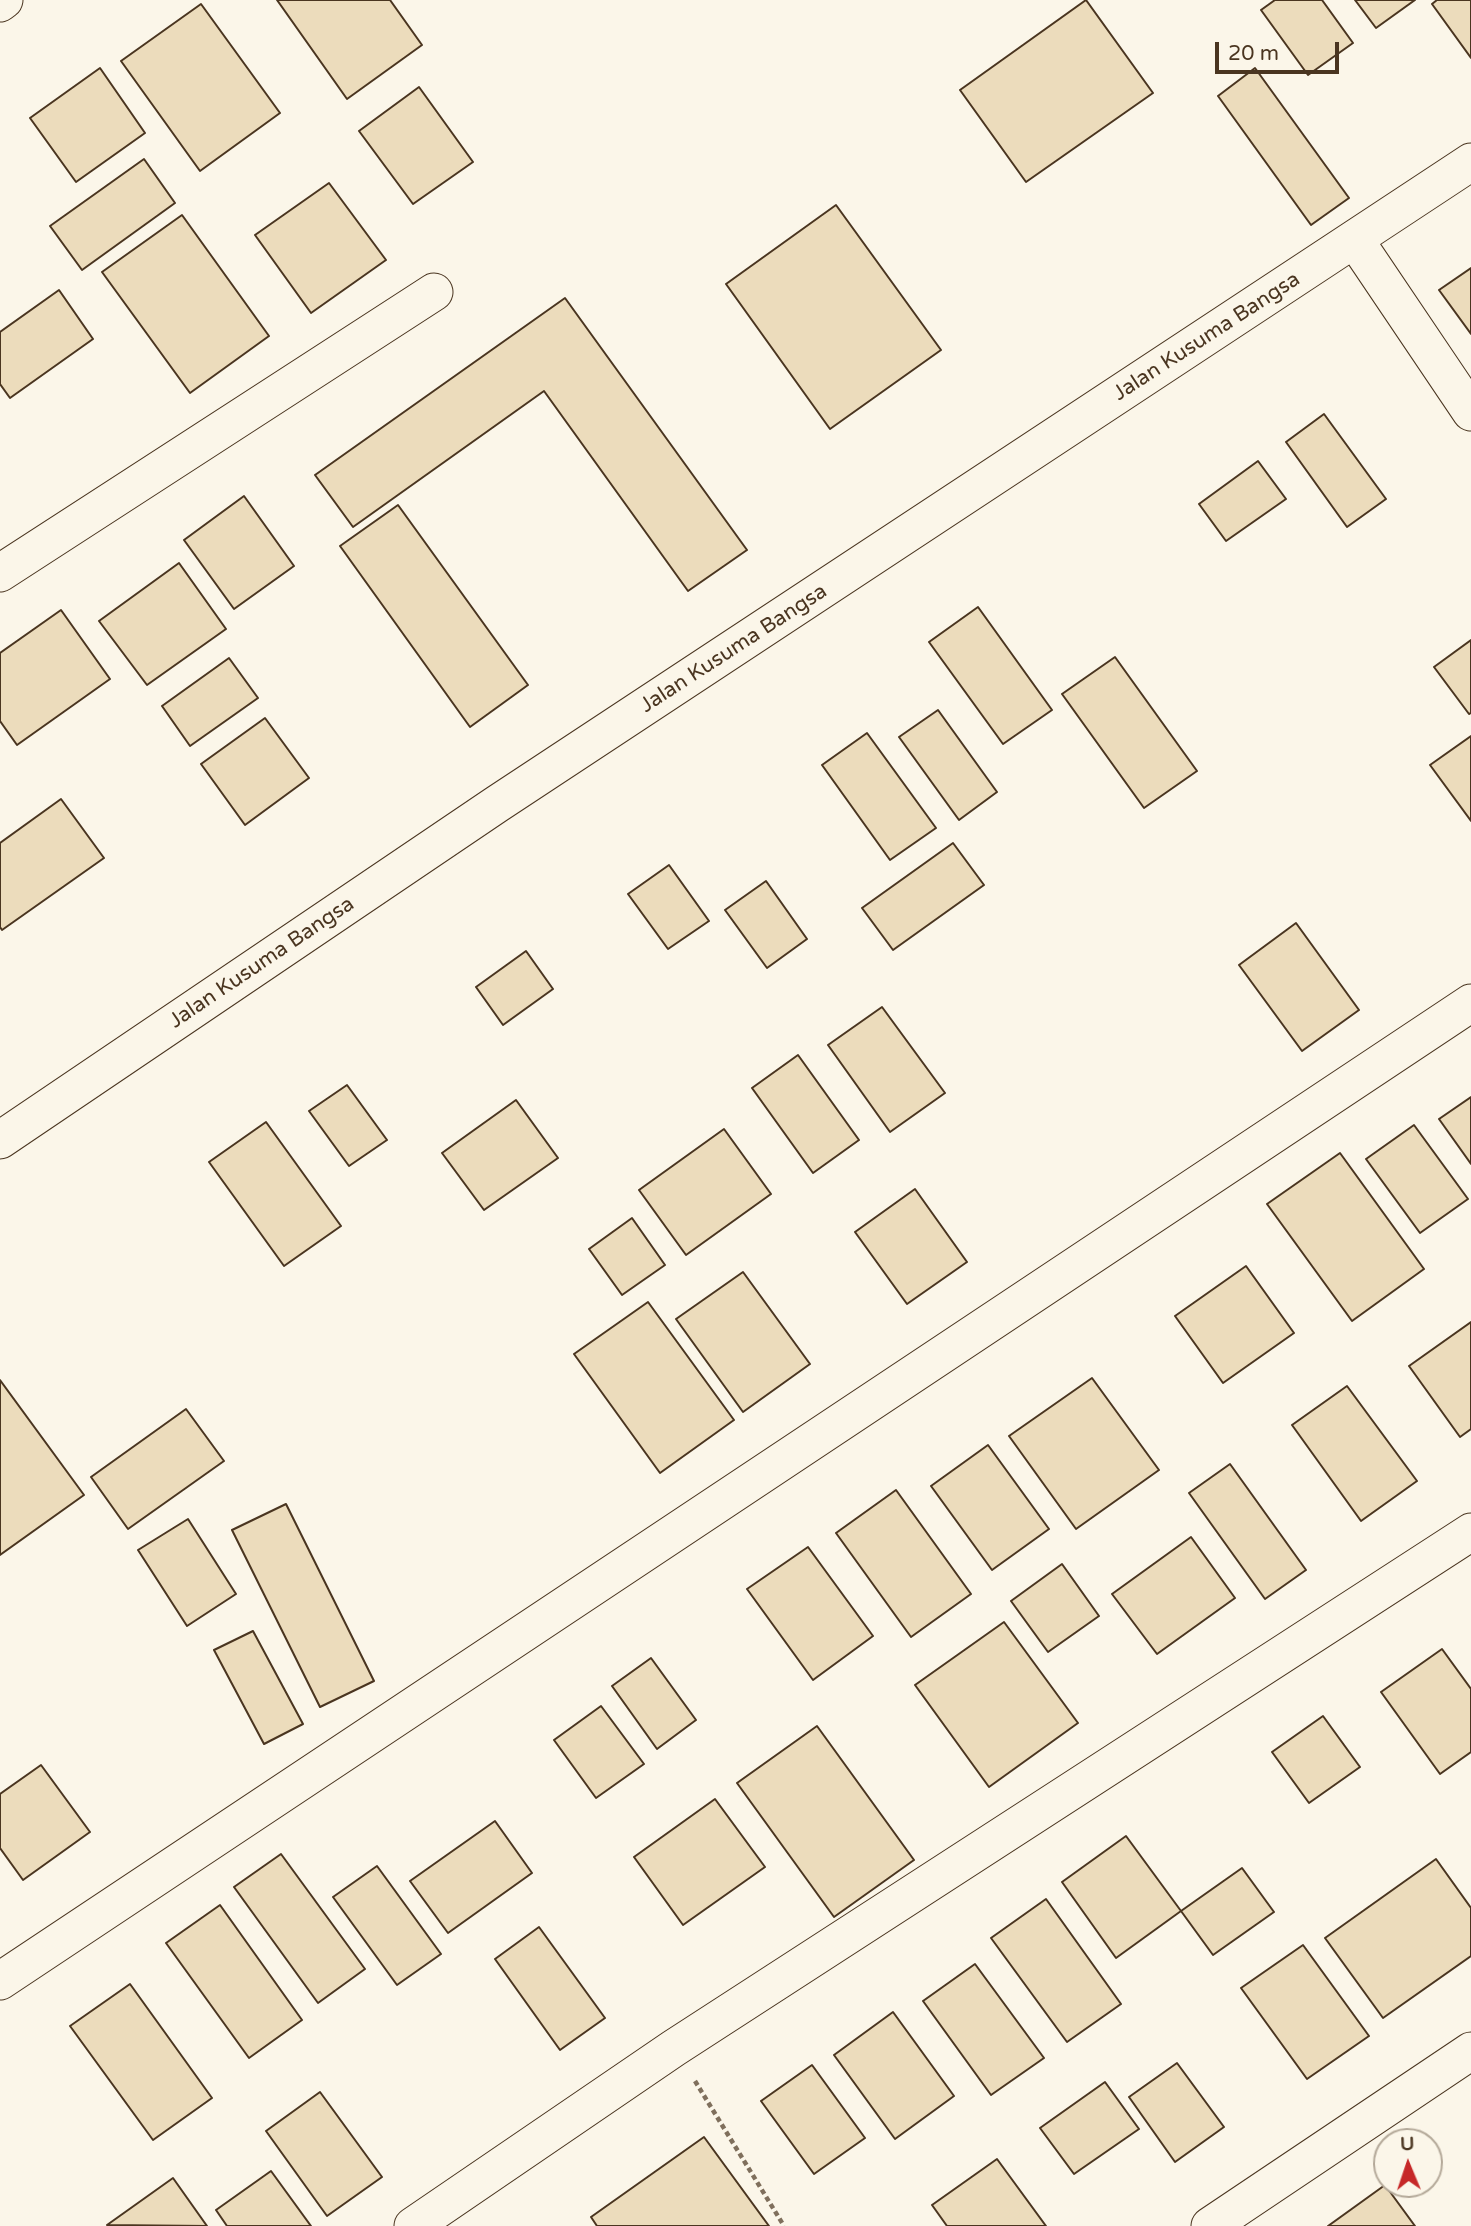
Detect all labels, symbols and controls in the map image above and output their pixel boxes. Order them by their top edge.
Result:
scale bar [1219,28,1343,72]
text: 20 m [1228,41,1279,66]
street label: Jalan Kusuma Bangsa [1109,267,1305,407]
street label: Jalan Kusuma Bangsa [636,579,832,719]
street label: Jalan Kusuma Bangsa [165,892,359,1034]
north arrow [1373,2128,1443,2198]
text: U [1400,2133,1415,2155]

